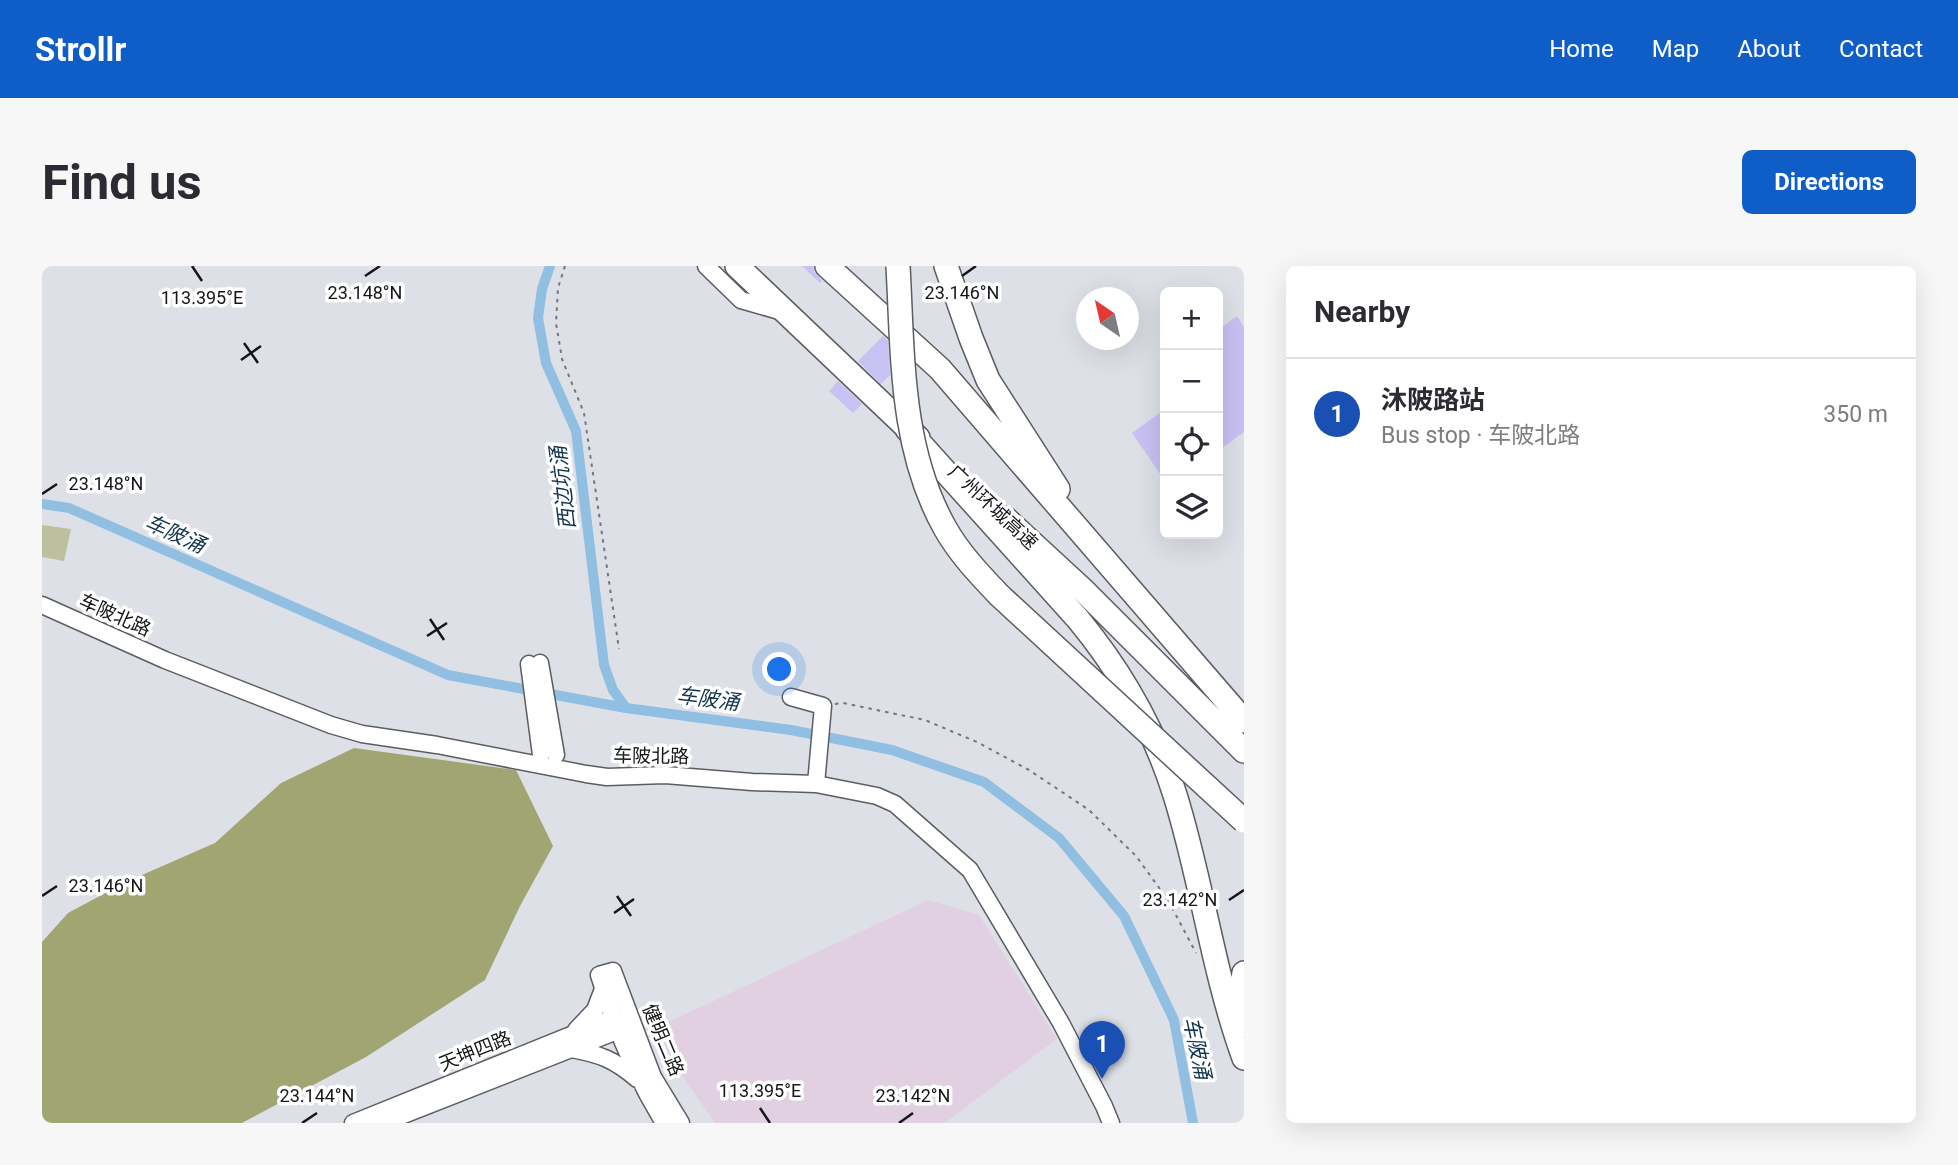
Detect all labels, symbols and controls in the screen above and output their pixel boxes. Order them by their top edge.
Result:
text: Strollr [35,30,126,69]
text: Home [1549,35,1614,63]
text: Map [1652,35,1699,63]
text: About [1737,35,1801,63]
text: Contact [1839,35,1923,63]
button: Directions [1742,150,1916,214]
text: Find us [42,154,202,211]
text: 23.148°N [328,282,402,303]
text: 23.146°N [925,282,999,303]
text: 113.395°E [161,287,243,308]
north arrow [1076,287,1139,350]
map controls [1160,287,1223,539]
button: + [1160,287,1223,350]
text: Nearby [1314,294,1410,329]
button: − [1160,350,1223,413]
text: 沐陂路站 [1381,385,1485,415]
text: 1 [1330,401,1344,428]
text: 350 m [1823,401,1888,428]
button: locate [1160,413,1223,476]
text: Bus stop · 车陂北路 [1381,422,1580,449]
water label: 西边坑涌 [546,443,580,531]
street label: 广州环城高速 [943,460,1043,554]
text: 23.148°N [69,473,143,494]
button: layers [1160,476,1223,539]
water label: 车陂涌 [141,510,210,559]
street label: 车陂北路 [76,589,154,641]
your location [762,652,796,686]
water label: 车陂涌 [675,683,743,715]
street label: 车陂北路 [613,744,689,768]
text: 23.146°N [69,875,143,896]
text: 23.142°N [1143,889,1217,910]
street label: 健明二路 [638,1001,688,1079]
water label: 车陂涌 [1179,1015,1216,1083]
pin: 1 [1079,1021,1125,1079]
street label: 天坤四路 [435,1026,515,1076]
text: 113.395°E [719,1080,801,1101]
text: 23.144°N [280,1085,354,1106]
text: 23.142°N [876,1085,950,1106]

